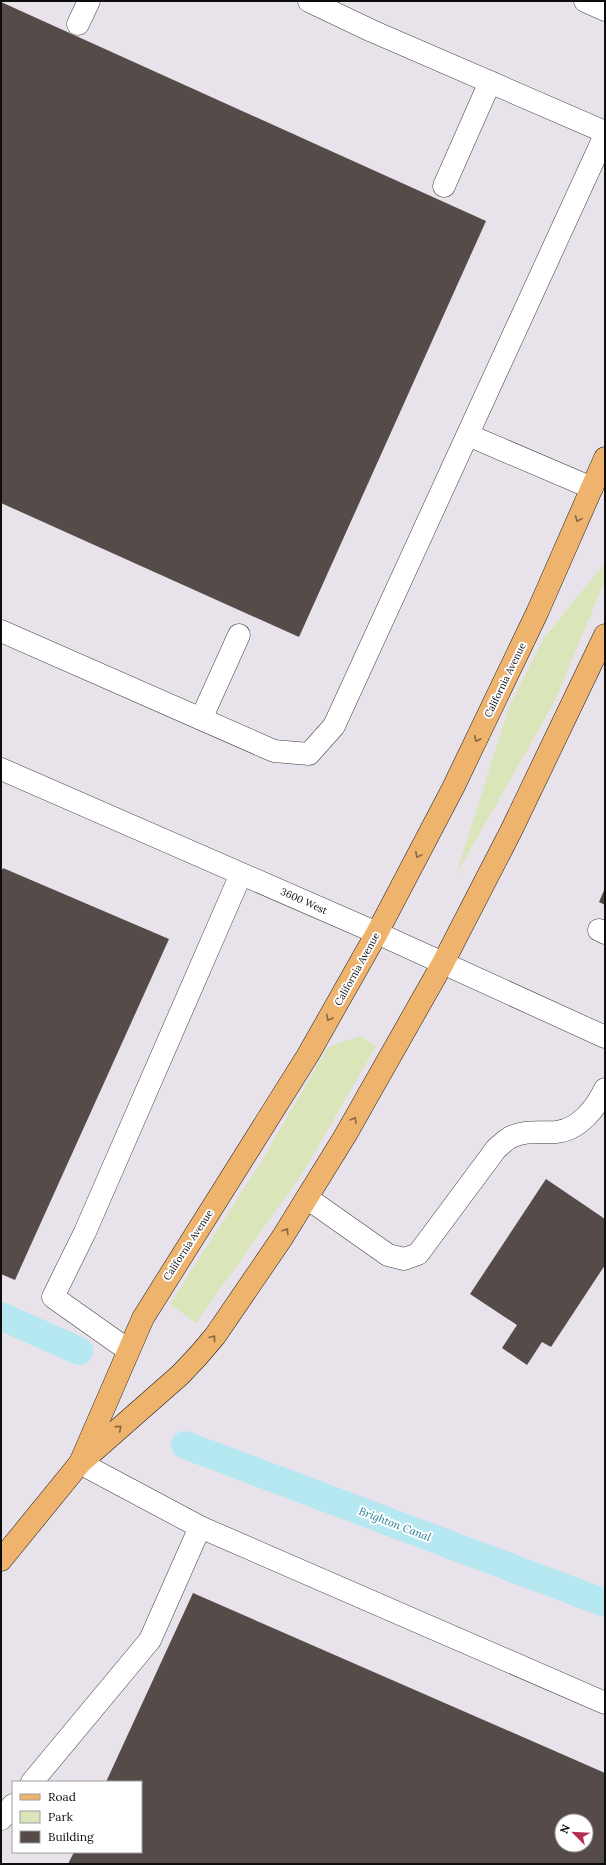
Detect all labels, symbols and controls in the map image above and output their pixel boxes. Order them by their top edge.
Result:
one-way arrow [575,515,583,522]
street label: California Avenue [481,640,529,720]
one-way arrow [474,735,482,742]
one-way arrow [415,851,423,858]
street label: 3600 West [279,885,330,917]
street label: California Avenue [331,930,383,1008]
one-way arrow [326,1014,334,1021]
one-way arrow [349,1117,356,1124]
street label: California Avenue [160,1207,216,1283]
one-way arrow [282,1228,289,1235]
one-way arrow [208,1336,215,1343]
one-way arrow [115,1426,122,1433]
water label: Brighton Canal [357,1504,433,1544]
legend [12,1781,142,1853]
text: Road [48,1789,76,1804]
text: Park [48,1809,74,1824]
north arrow [554,1813,594,1853]
text: N [557,1822,573,1836]
text: Building [48,1829,94,1844]

